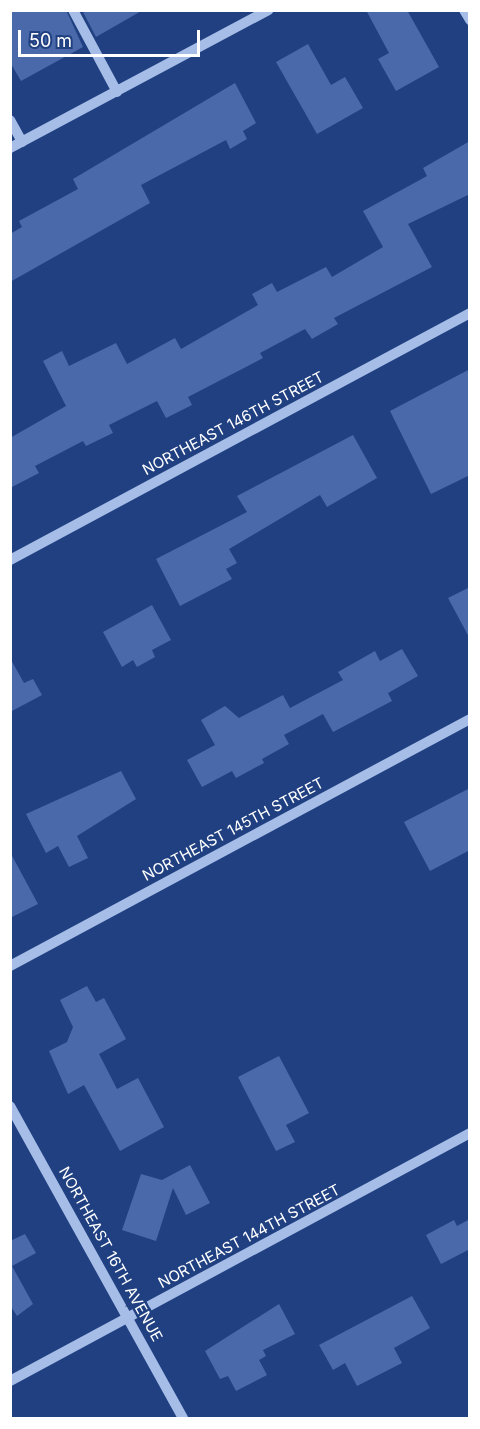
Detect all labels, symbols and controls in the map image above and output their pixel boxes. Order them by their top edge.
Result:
scale bar [21,18,202,56]
text: 50 m [29,30,72,51]
street label: NORTHEAST 146TH STREET [139,367,327,479]
street label: NORTHEAST 145TH STREET [139,773,327,885]
street label: NORTHEAST 16TH AVENUE [55,1164,167,1344]
street label: NORTHEAST 144TH STREET [155,1180,343,1292]

